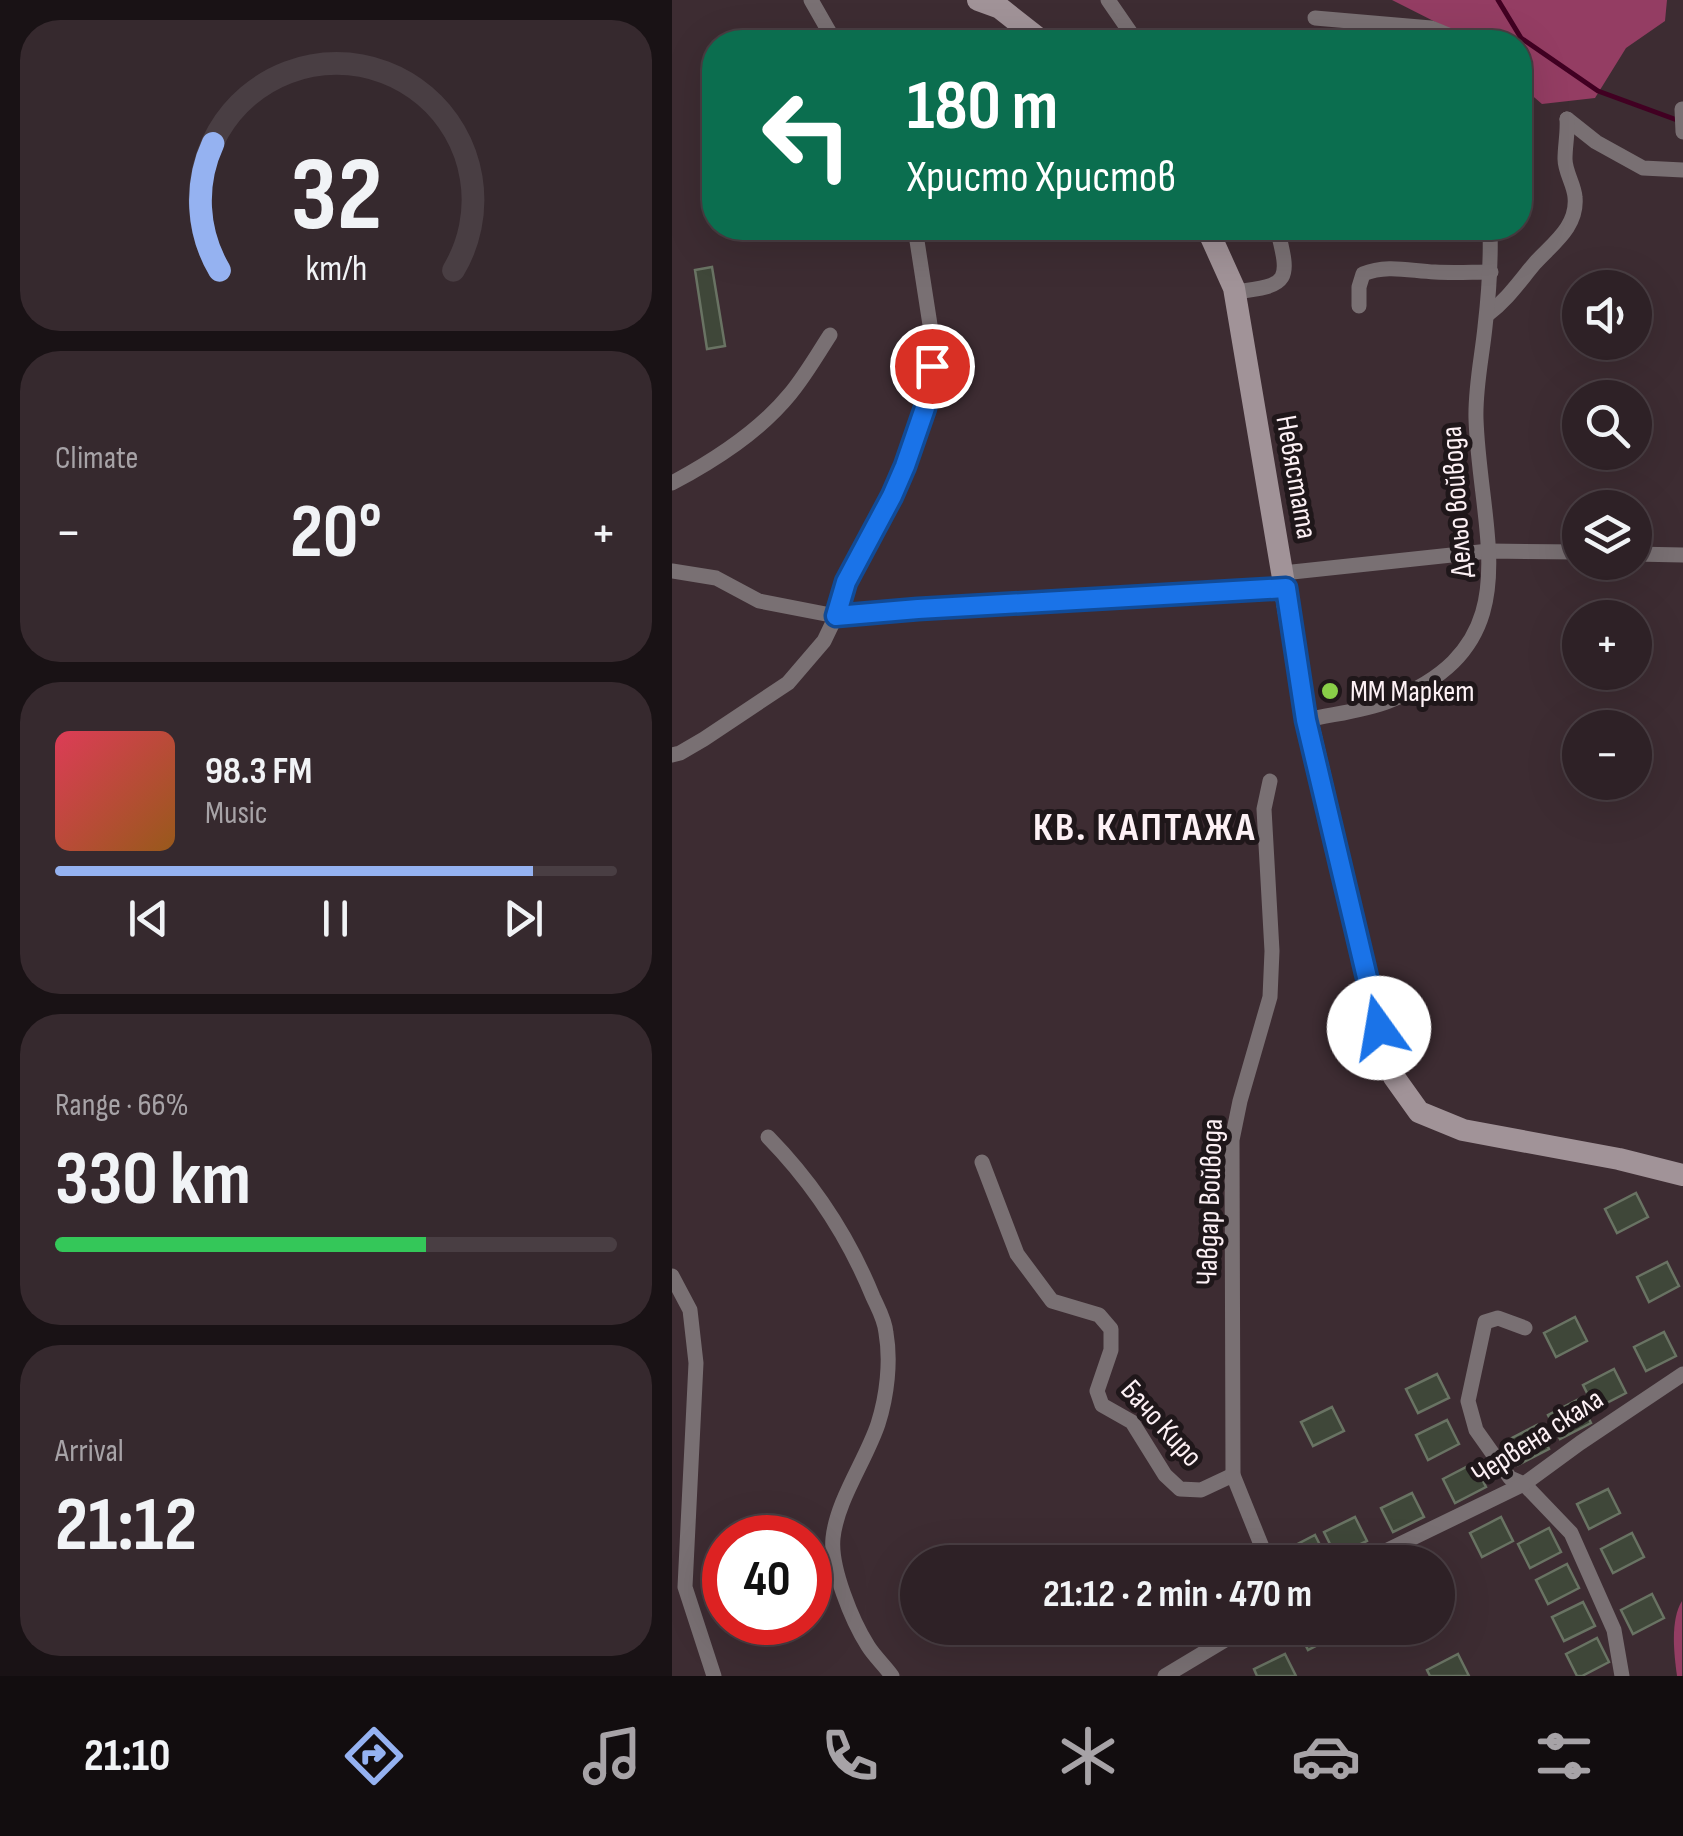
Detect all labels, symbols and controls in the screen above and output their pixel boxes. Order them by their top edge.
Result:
text: 180 m [907,65,1058,149]
icon: left [742,70,872,200]
text: 32 [290,134,382,259]
text: Христо Христов [907,150,1176,205]
text: km/h [305,248,367,291]
map controls [1562,270,1652,800]
button: sound [1562,270,1652,360]
pin [890,324,975,409]
icon: arrive [905,339,960,394]
button: search [1562,380,1652,470]
street label: Невястата [1267,413,1325,542]
street label: Дельо войвода [1434,425,1480,579]
text: Climate [55,439,138,478]
text: 20° [290,488,382,579]
button: layers [1562,490,1652,580]
text: − [55,500,82,567]
text: + [590,500,617,567]
button: + [1562,600,1652,690]
place label: ММ Маркет [1350,674,1475,710]
marker: ММ Маркет [1319,680,1341,702]
button: − [1562,710,1652,800]
text: 98.3 FM [205,749,312,794]
text: Music [205,794,268,833]
district label: КВ. КАПТАЖА [1033,804,1257,852]
icon: previous [121,891,176,946]
icon: pause [308,891,363,946]
icon: next [496,891,551,946]
position arrow [1327,976,1431,1080]
text: Range · 66% [55,1086,189,1125]
street label: Чавдар Войвода [1189,1118,1231,1286]
text: 330 km [55,1135,251,1226]
street label: Бачо Киро [1113,1373,1210,1475]
street label: Червена скала [1465,1381,1610,1493]
text: Arrival [55,1432,124,1471]
text: 21:12 [55,1481,197,1572]
speed limit sign: 40 [702,1515,832,1645]
text: 21:12 · 2 min · 470 m [1043,1572,1312,1617]
icon: directions [339,1721,409,1791]
icon: music [577,1721,647,1791]
icon: phone [815,1721,885,1791]
icon: climate [1053,1721,1123,1791]
icon: car [1291,1721,1361,1791]
icon: filters [1529,1721,1599,1791]
text: 21:10 [84,1729,171,1784]

